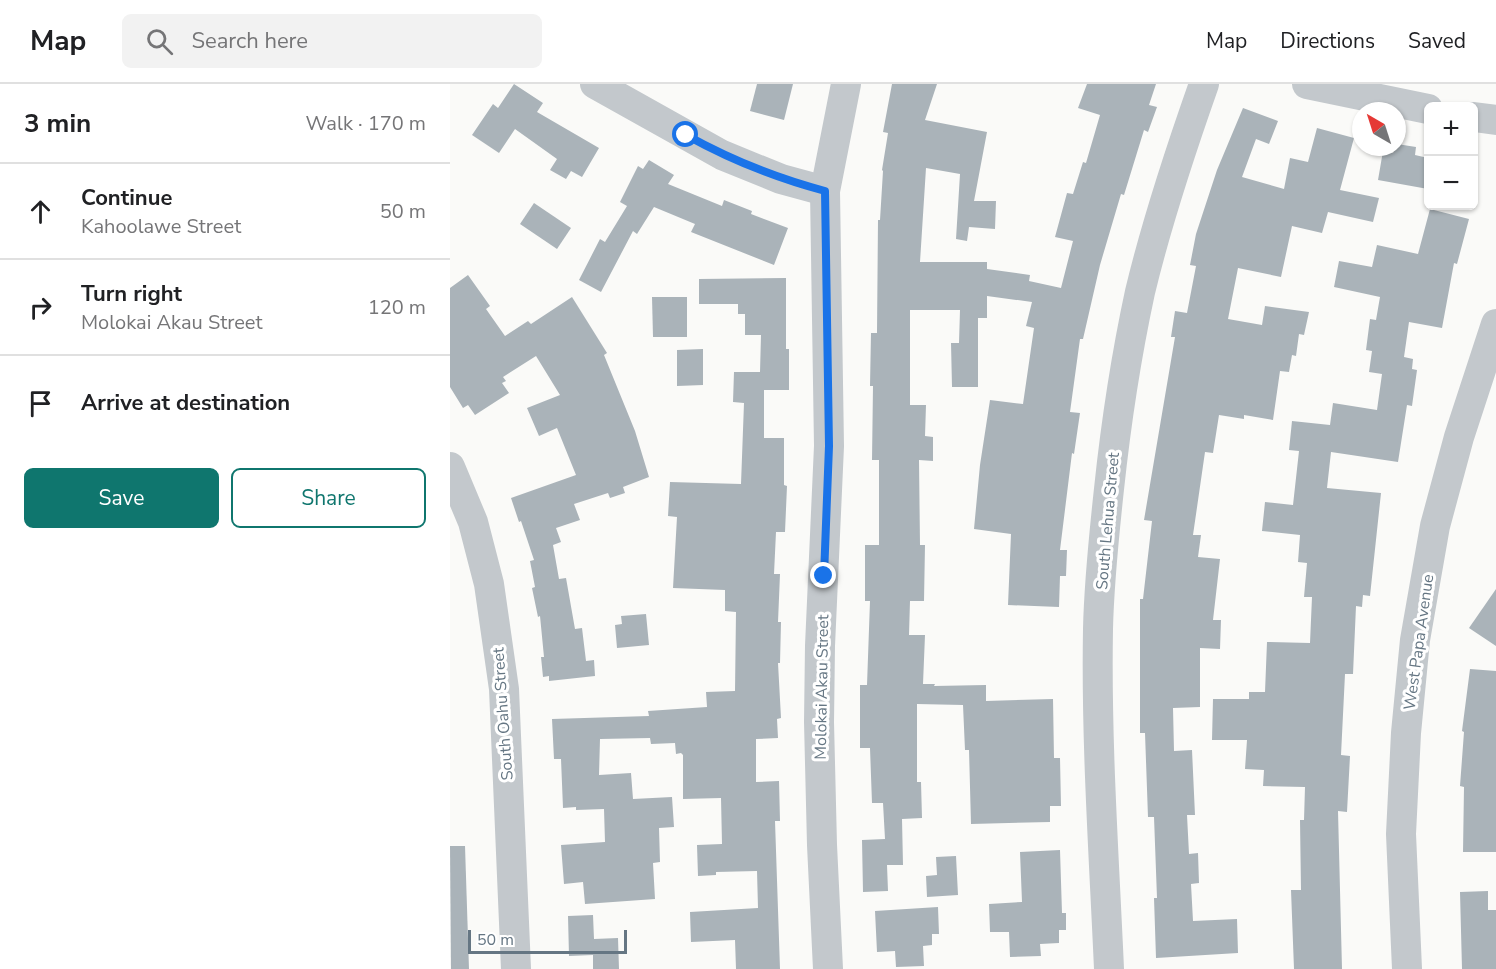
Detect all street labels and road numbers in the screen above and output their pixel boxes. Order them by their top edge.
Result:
street label: South Lehua Street [1091,451,1125,591]
street label: West Papa Avenue [1399,573,1439,712]
street label: Molokai Akau Street [810,614,834,760]
street label: South Oahu Street [487,646,519,781]

